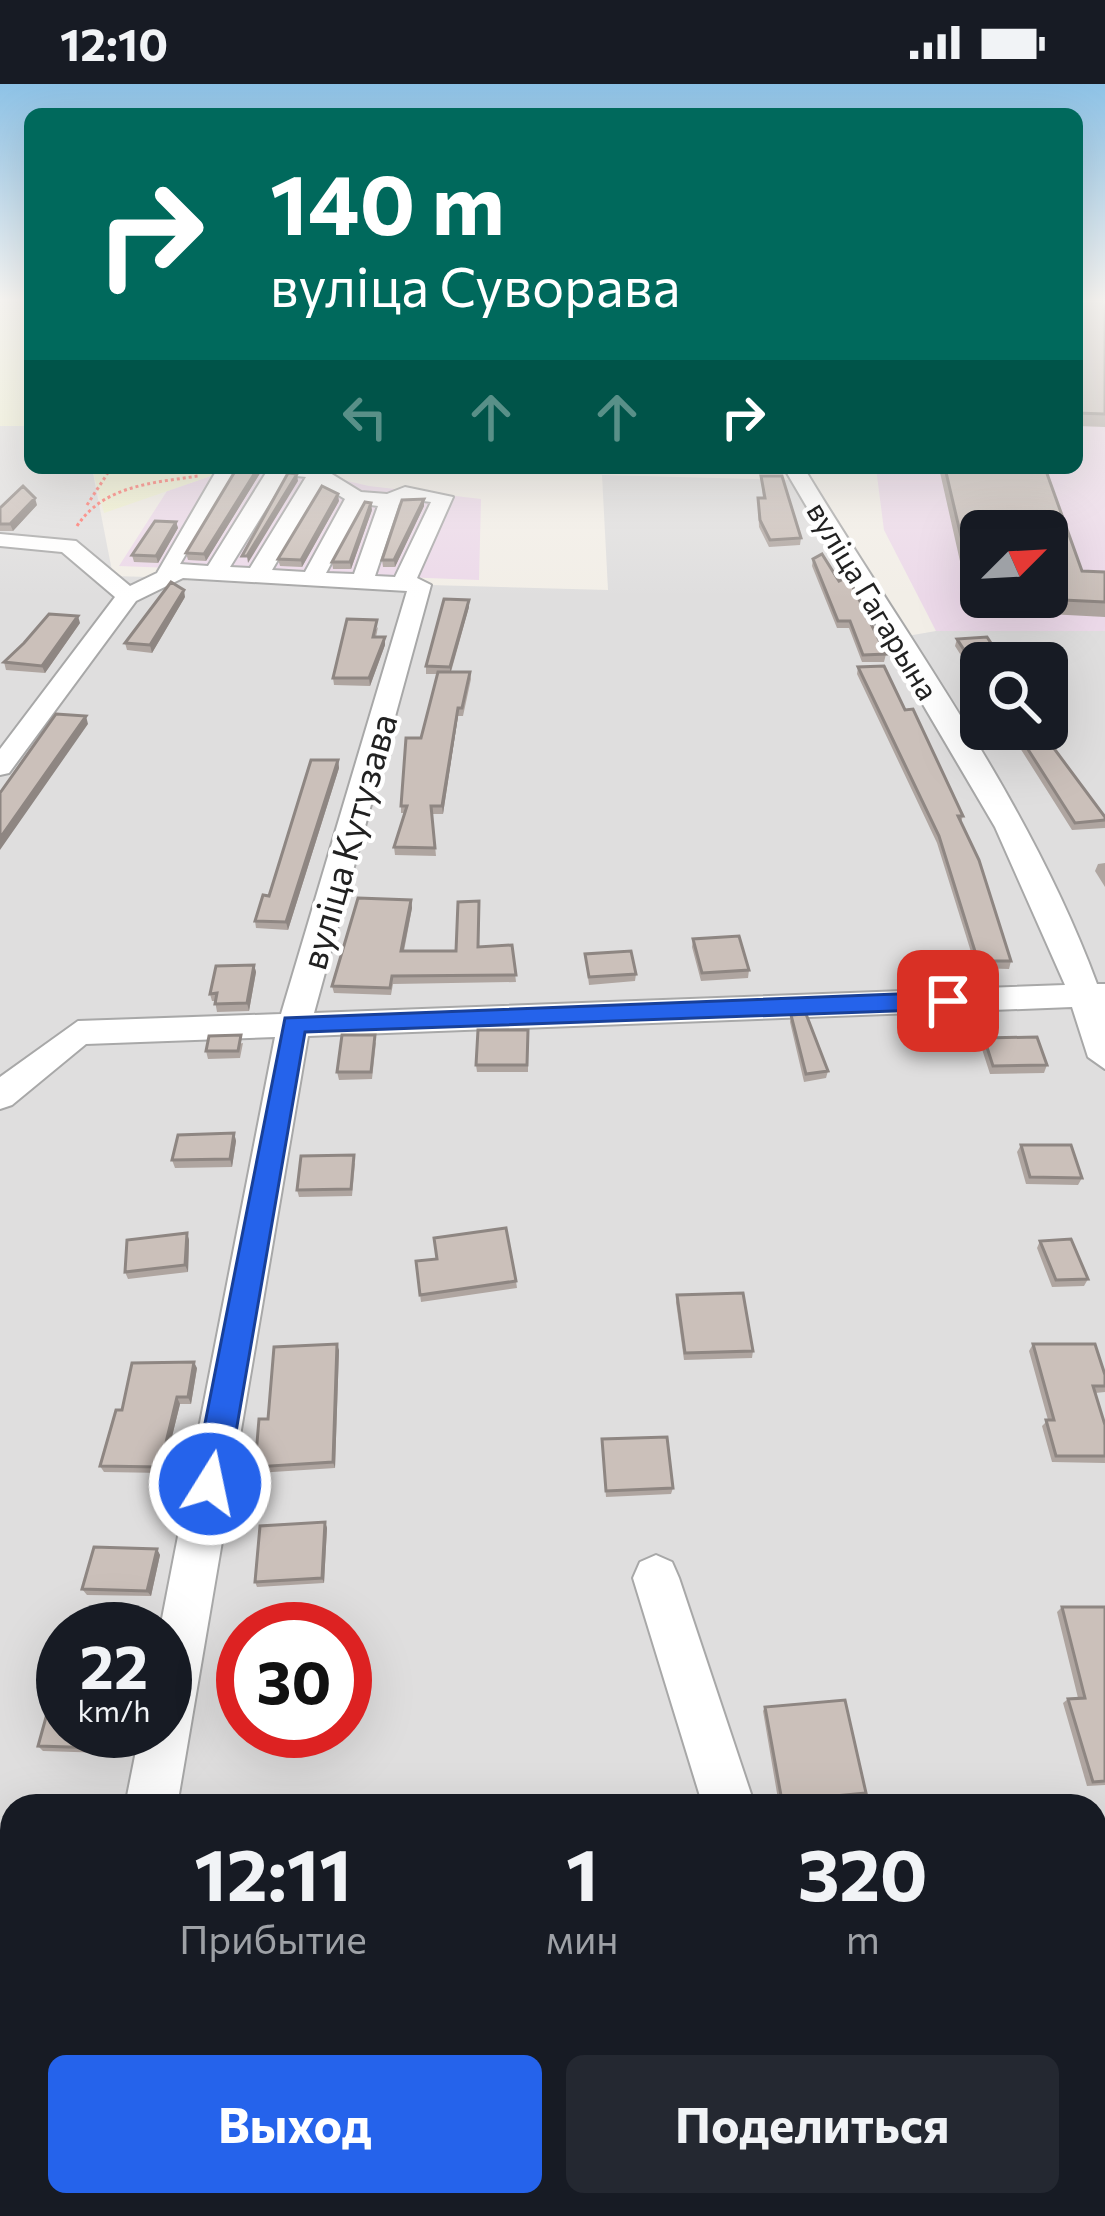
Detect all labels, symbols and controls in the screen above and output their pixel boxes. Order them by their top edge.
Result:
text: 12:10 [60,15,168,70]
text: 140 m [270,150,505,252]
icon: right [72,156,228,312]
text: вуліца Суворава [270,252,680,318]
icon: left [332,384,398,450]
icon: ahead [458,384,524,450]
icon: ahead [584,384,650,450]
icon: right [710,384,776,450]
street label: вуліца Гагарына [800,494,948,706]
north arrow [960,510,1068,618]
map controls [960,510,1068,750]
button: search [960,642,1068,750]
street label: вуліца Кутузава [289,708,405,974]
pin [897,950,999,1052]
icon: arrive [915,968,981,1034]
position arrow [147,1421,273,1547]
speed limit sign: 30 [216,1602,372,1758]
text: 22 [80,1628,148,1701]
text: km/h [78,1691,150,1728]
text: 12:11 [194,1828,352,1916]
text: 1 [566,1828,599,1916]
text: 320 [798,1828,928,1916]
text: Прибытие [179,1914,367,1962]
text: мин [546,1914,618,1962]
text: m [846,1914,880,1962]
button: Выход [48,2055,542,2193]
button: Поделиться [566,2055,1059,2193]

